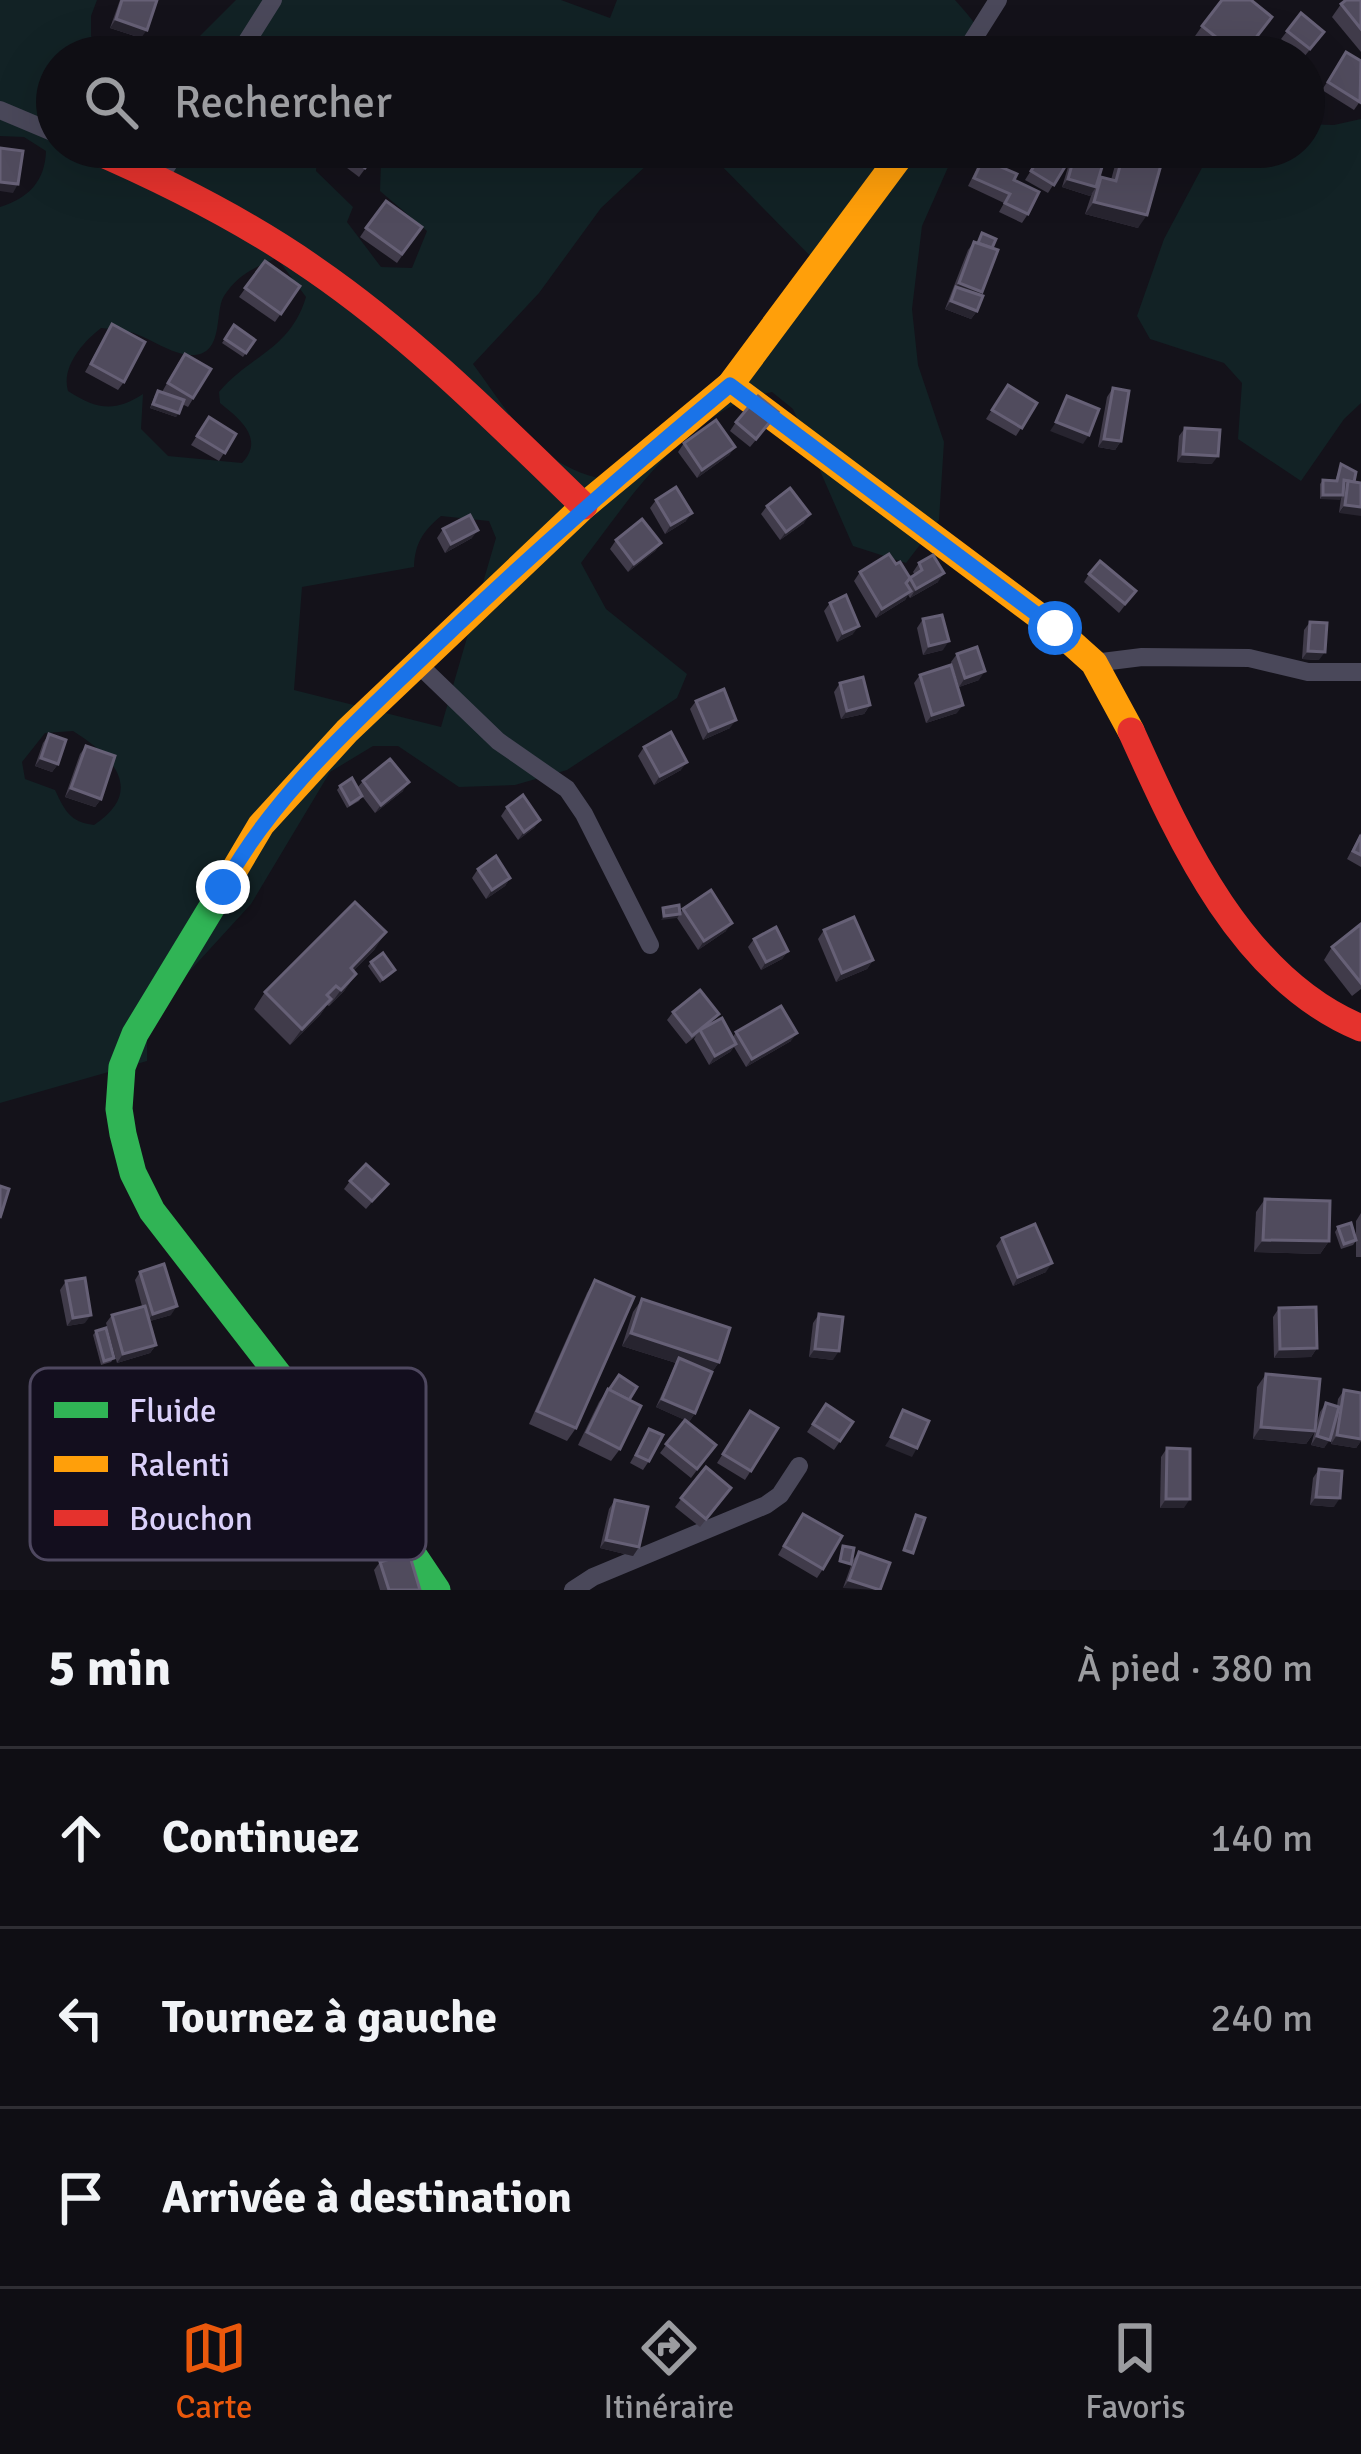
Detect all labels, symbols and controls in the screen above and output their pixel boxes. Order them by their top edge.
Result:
search box [36,36,1325,168]
icon: search [78,69,144,135]
text: Rechercher [174,75,392,130]
route start [1028,601,1082,655]
route end [196,860,250,914]
legend [30,1368,426,1560]
text: Fluide [129,1391,216,1432]
text: Ralenti [129,1445,230,1486]
text: Bouchon [129,1499,253,1540]
text: 5 min [48,1637,171,1700]
text: À pied · 380 m [1077,1644,1313,1692]
icon: ahead [48,1805,114,1871]
text: Continuez [162,1810,359,1865]
text: 140 m [1210,1814,1313,1862]
icon: left [48,1985,114,2051]
text: Tournez à gauche [162,1990,497,2045]
text: 240 m [1210,1994,1313,2042]
icon: arrive [48,2165,114,2231]
text: Arrivée à destination [162,2170,572,2225]
tab: Carte [176,2315,253,2428]
tab: Itinéraire [604,2315,734,2428]
tab: Favoris [1085,2315,1185,2428]

